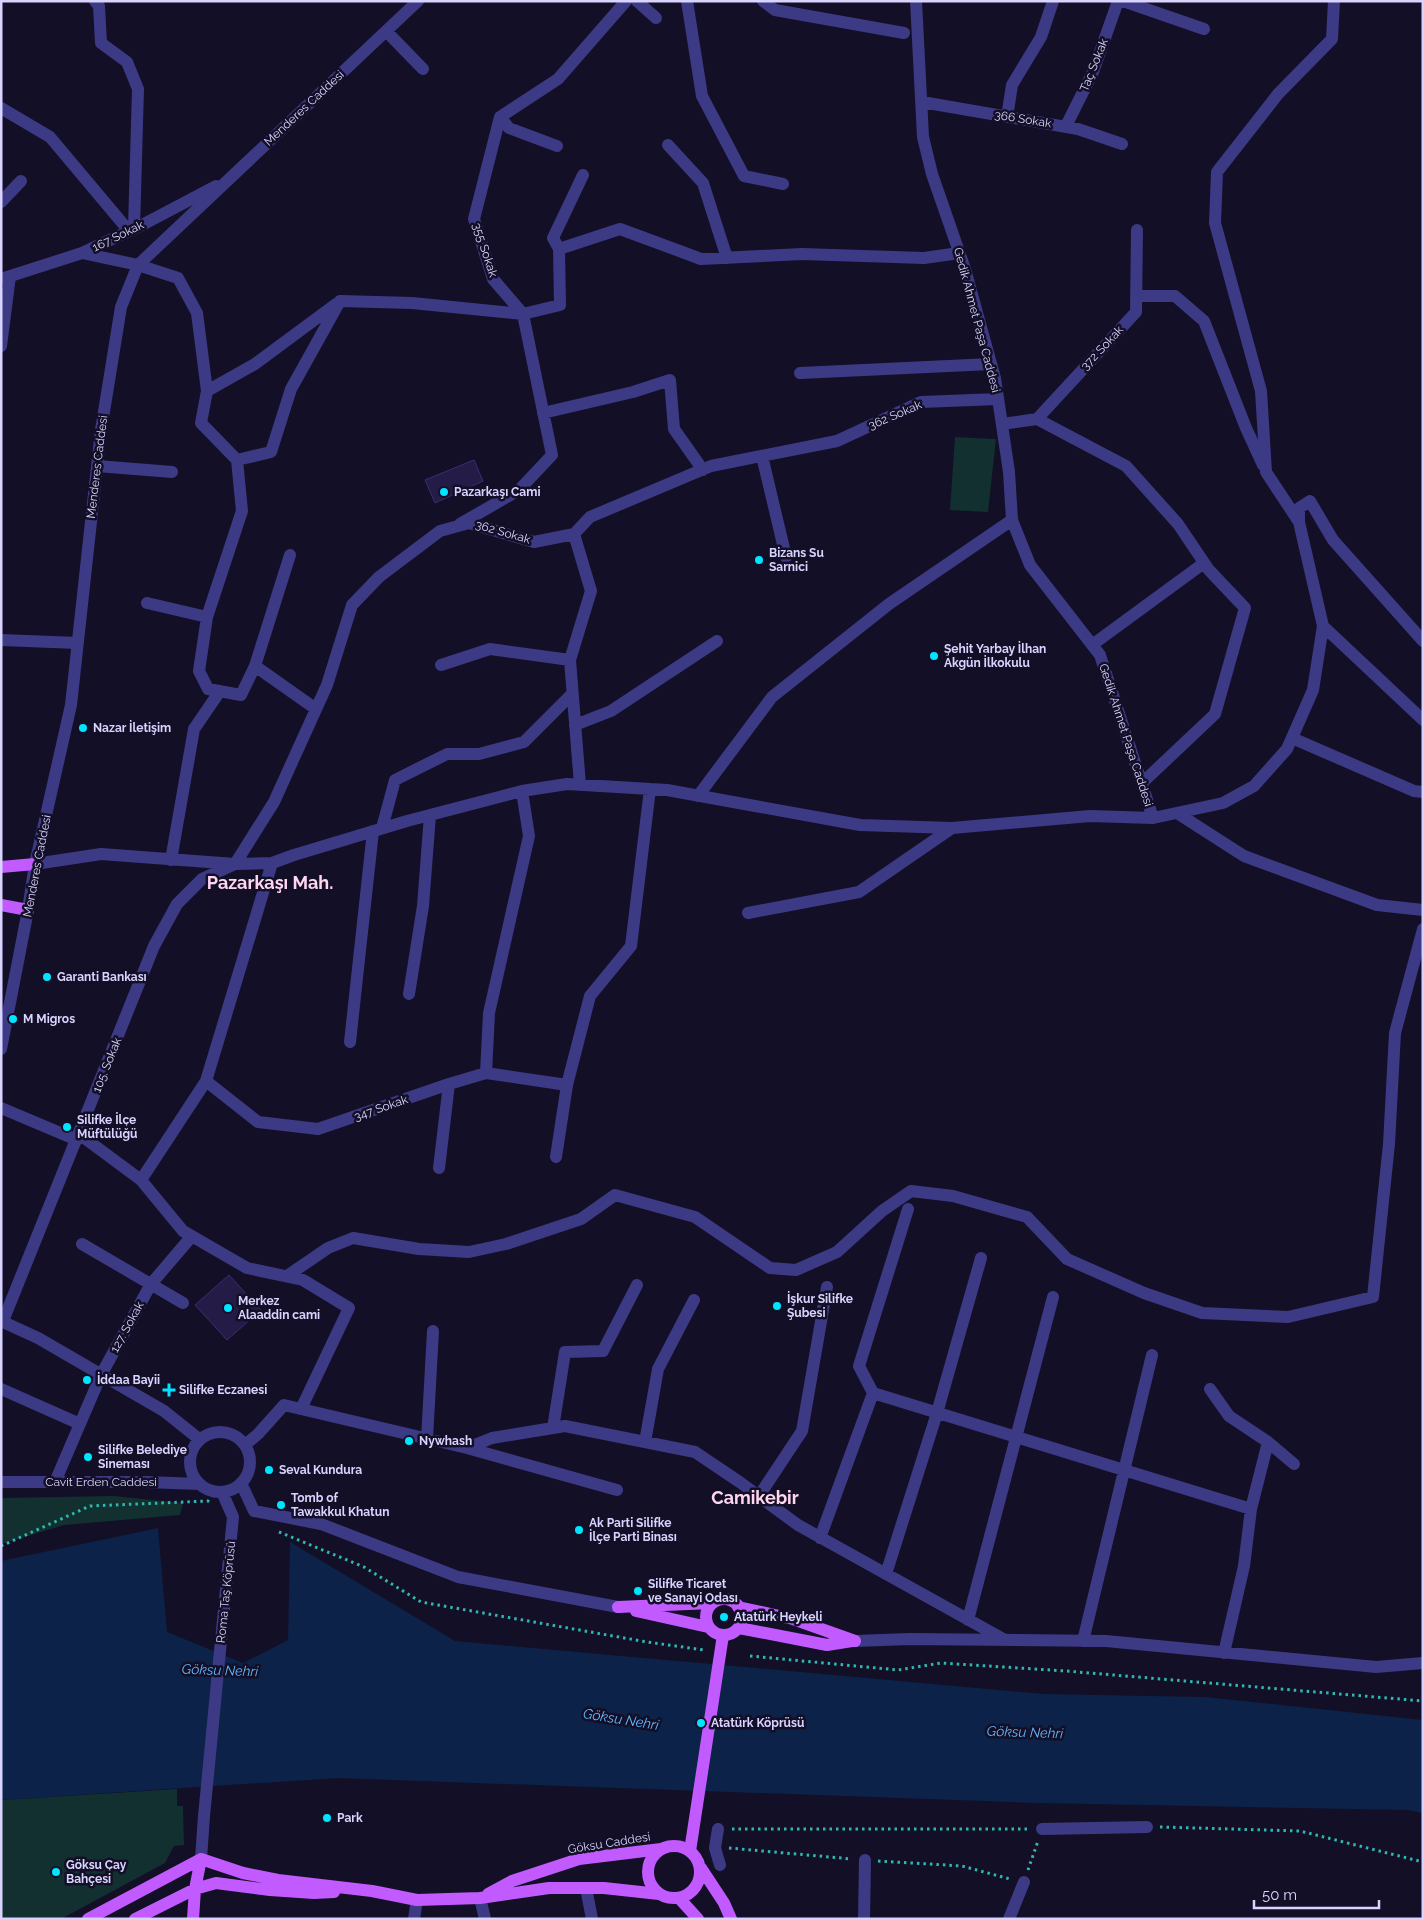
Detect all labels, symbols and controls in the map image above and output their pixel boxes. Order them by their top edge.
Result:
street label: Taç Sokak [1077,36,1111,94]
street label: Menderes Caddesi [261,67,347,149]
street label: 366 Sokak [993,108,1053,131]
street label: 167 Sokak [90,217,147,254]
street label: 355 Sokak [470,221,501,279]
street label: Gedik Ahmet Paşa Caddesi [951,246,1003,394]
street label: 372 Sokak [1078,322,1127,373]
street label: 362 Sokak [866,397,924,433]
street label: Menderes Caddesi [84,415,110,519]
place label: Pazarkaşı Cami [454,485,540,499]
marker: Pazarkaşı Cami [438,486,450,498]
street label: 362 Sokak [474,517,533,547]
place label: Bizans Su Sarnici [769,546,824,574]
marker: Bizans Su Sarnici [753,554,765,566]
place label: Şehit Yarbay İlhan Akgün İlkokulu [944,641,1046,670]
marker: Şehit Yarbay İlhan Akgün İlkokulu [928,650,940,662]
street label: Gedik Ahmet Paşa Caddesi [1096,662,1156,808]
place label: Nazar İletişim [93,720,171,735]
marker: Nazar İletişim [77,722,89,734]
street label: Menderes Caddesi [20,814,54,918]
district label: Pazarkaşı Mah. [207,872,333,893]
place label: Garanti Bankası [57,970,147,984]
marker: Garanti Bankası [41,971,53,983]
place label: M Migros [23,1012,75,1026]
marker: M Migros [7,1013,19,1025]
street label: 105. Sokak [90,1035,125,1095]
street label: 347 Sokak [352,1092,410,1124]
place label: Silifke İlçe Müftülüğü [77,1112,138,1141]
marker: Silifke İlçe Müftülüğü [61,1121,73,1133]
place label: İşkur Silifke Şubesi [787,1291,853,1320]
place label: Merkez Alaaddin cami [238,1294,320,1322]
street label: 127. Sokak [107,1299,147,1355]
marker: İşkur Silifke Şubesi [771,1300,783,1312]
marker: Merkez Alaaddin cami [222,1302,234,1314]
place label: İddaa Bayii [97,1372,160,1387]
marker: İddaa Bayii [81,1374,93,1386]
place label: Silifke Eczanesi [179,1383,267,1397]
marker: Silifke Eczanesi [163,1384,175,1396]
place label: Nywhash [419,1434,472,1448]
marker: Nywhash [403,1435,415,1447]
place label: Silifke Belediye Sineması [98,1443,187,1471]
marker: Silifke Belediye Sineması [82,1451,94,1463]
place label: Seval Kundura [279,1463,362,1477]
marker: Seval Kundura [263,1464,275,1476]
street label: Cavit Erden Caddesi [45,1475,157,1489]
district label: Camikebir [711,1487,799,1508]
place label: Tomb of Tawakkul Khatun [291,1491,389,1519]
marker: Tomb of Tawakkul Khatun [275,1499,287,1511]
place label: Ak Parti Silifke İlçe Parti Binası [589,1516,677,1544]
marker: Ak Parti Silifke İlçe Parti Binası [573,1524,585,1536]
street label: Roma Taş Köprüsü [214,1540,238,1644]
place label: Silifke Ticaret ve Sanayi Odası [648,1577,738,1605]
marker: Silifke Ticaret ve Sanayi Odası [632,1585,644,1597]
place label: Atatürk Heykeli [734,1610,822,1624]
marker: Atatürk Heykeli [718,1611,730,1623]
water label: Göksu Nehri [181,1661,260,1679]
water label: Göksu Nehri [582,1705,661,1733]
place label: Atatürk Köprüsü [711,1716,804,1730]
marker: Atatürk Köprüsü [695,1717,707,1729]
water label: Göksu Nehri [986,1723,1065,1741]
place label: Park [337,1811,363,1825]
marker: Park [321,1812,333,1824]
street label: Göksu Caddesi [567,1830,651,1856]
place label: Göksu Çay Bahçesi [66,1858,127,1886]
marker: Göksu Çay Bahçesi [50,1866,62,1878]
scale bar [1254,1878,1379,1910]
text: 50 m [1262,1886,1297,1904]

